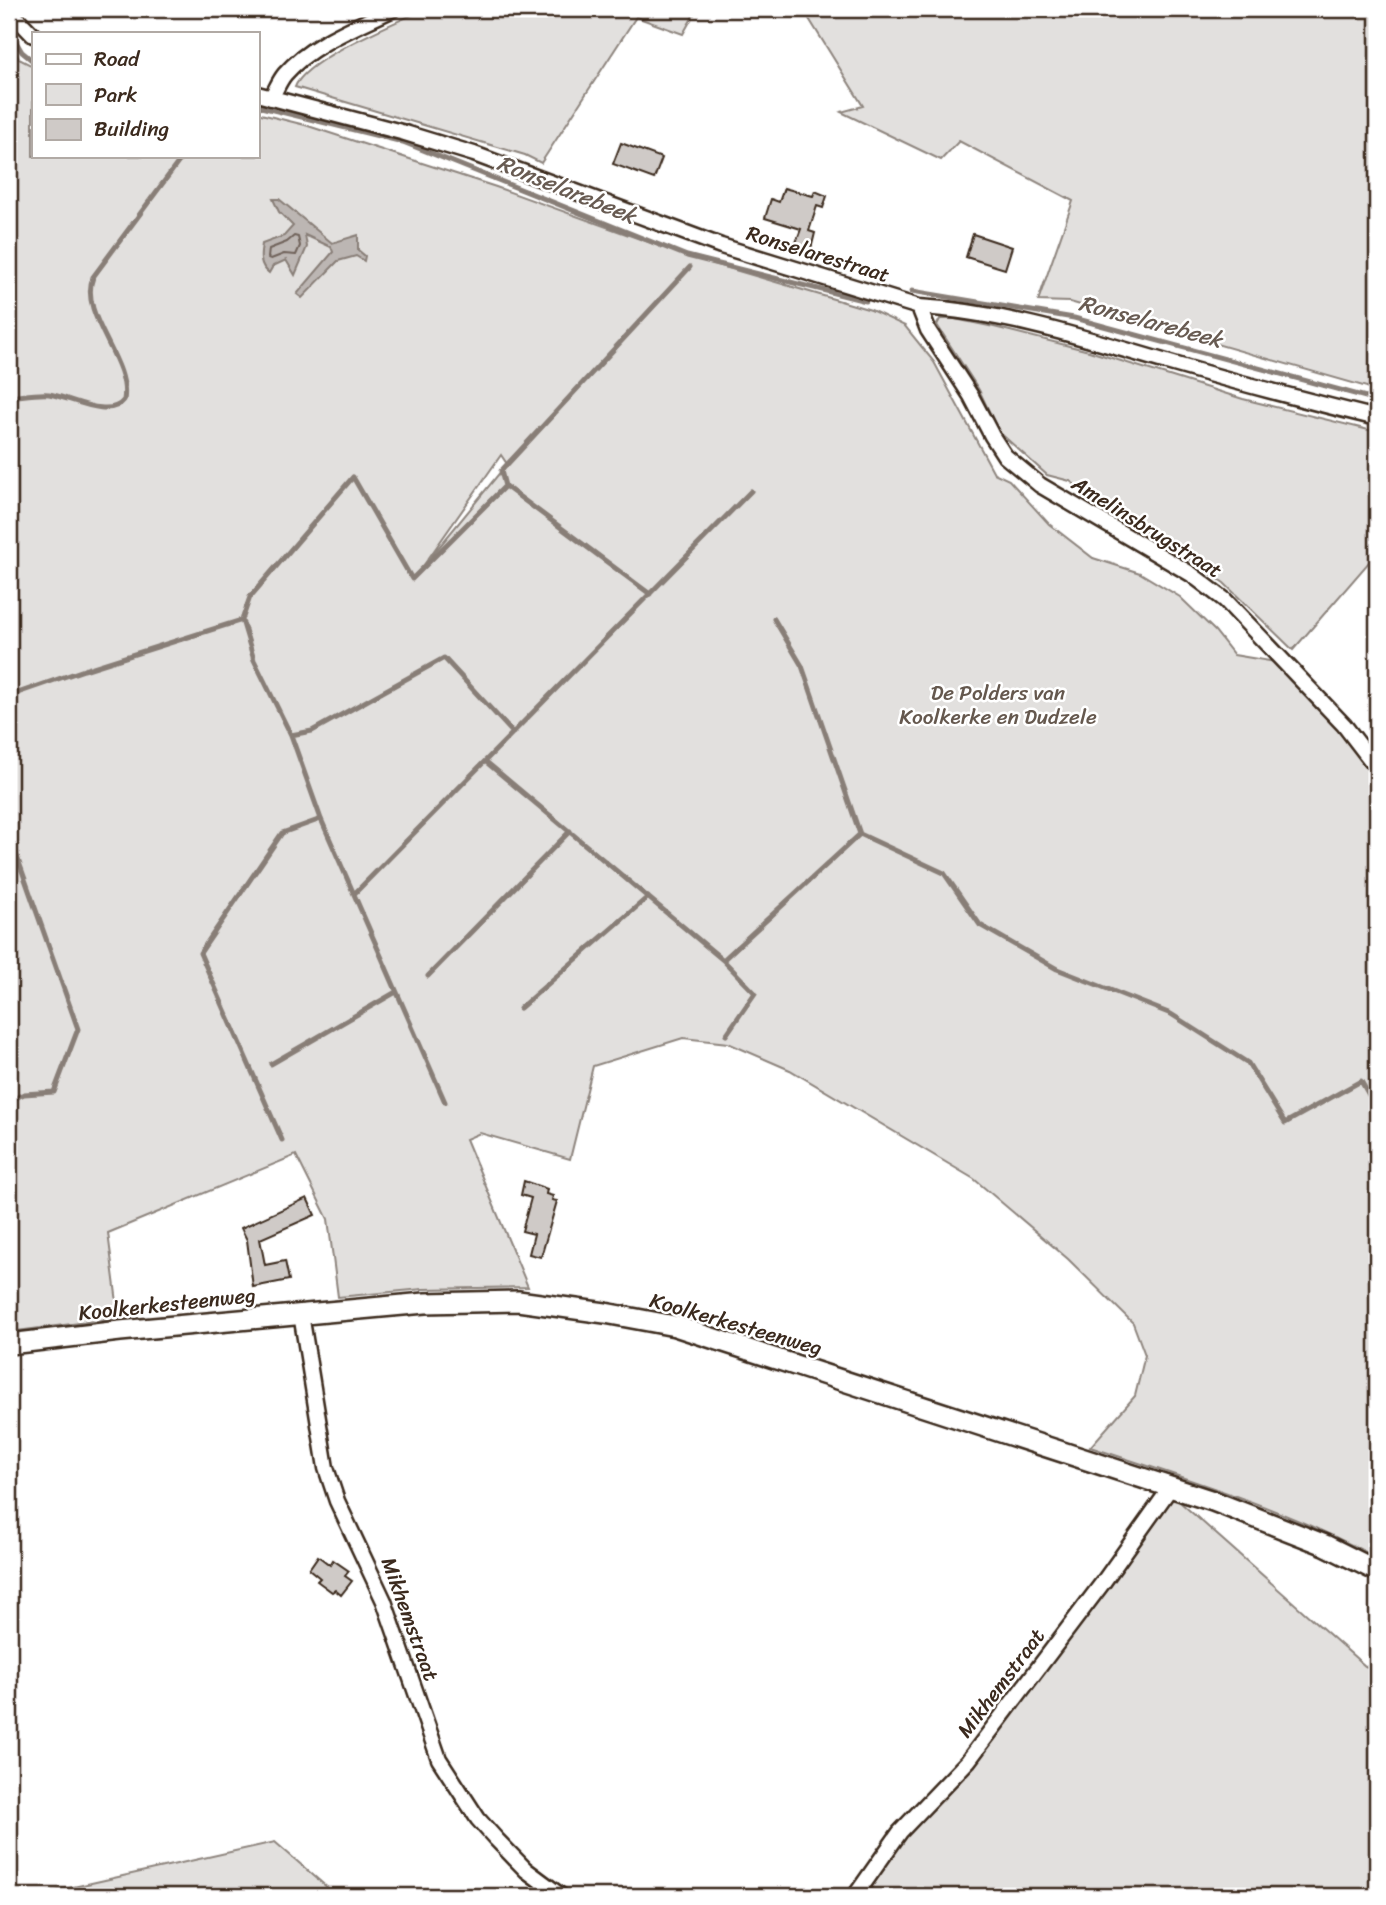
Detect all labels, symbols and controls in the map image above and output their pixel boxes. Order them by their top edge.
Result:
legend [32,32,259,158]
text: Road [94,40,141,78]
text: Park [94,76,137,114]
text: Building [94,110,170,148]
water label: Ronselarebeek [491,143,644,237]
street label: Ronselarestraat [742,214,894,294]
water label: Ronselarebeek [1074,283,1229,361]
street label: Amelinsbrugstraat [1063,465,1230,589]
park label: De Polders van Koolkerke en Dudzele [899,674,1097,736]
street label: Koolkerkesteenweg [76,1276,258,1332]
street label: Koolkerkesteenweg [645,1281,827,1367]
street label: Mikhemstraat [370,1552,450,1686]
street label: Mikhemstraat [947,1620,1055,1746]

